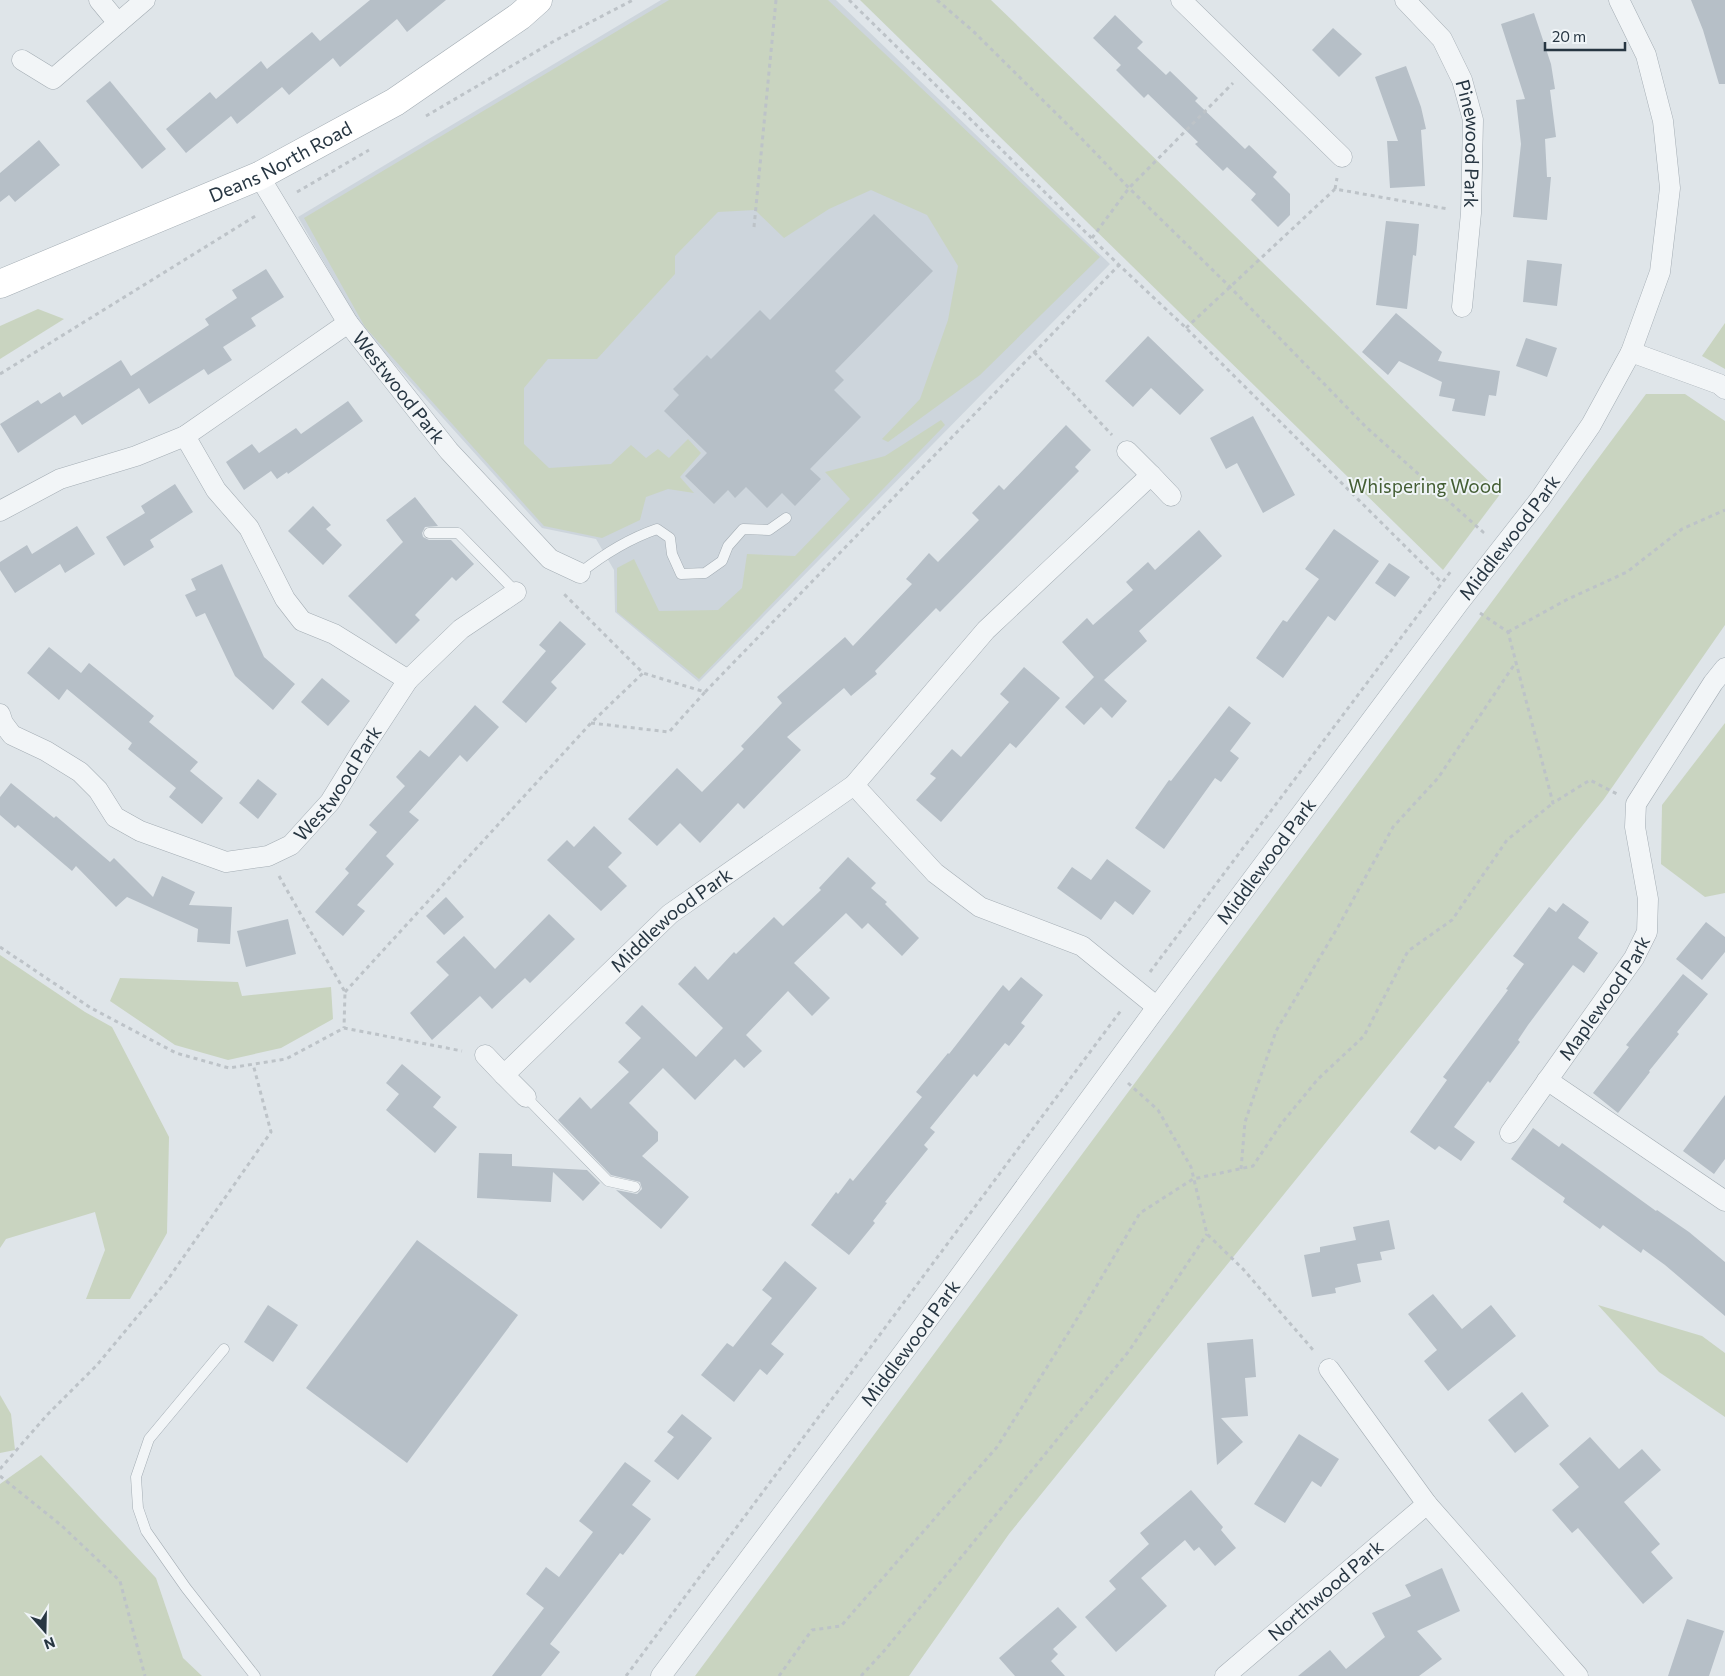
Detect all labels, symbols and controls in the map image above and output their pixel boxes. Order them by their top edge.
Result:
scale bar [1545,20,1625,52]
text: 20 m [1552,27,1586,45]
street label: Pinewood Park [1451,77,1485,208]
street label: Deans North Road [205,116,356,207]
street label: Westwood Park [348,326,451,448]
street label: Middlewood Park [1454,470,1564,604]
park label: Whispering Wood [1348,474,1502,497]
street label: Westwood Park [288,721,386,845]
street label: Middlewood Park [1211,793,1320,928]
street label: Middlewood Park [605,862,736,977]
street label: Maplewood Park [1553,932,1654,1064]
street label: Middlewood Park [855,1275,964,1410]
street label: Northwood Park [1263,1535,1387,1645]
north arrow [20,1606,70,1656]
text: N [42,1634,57,1653]

